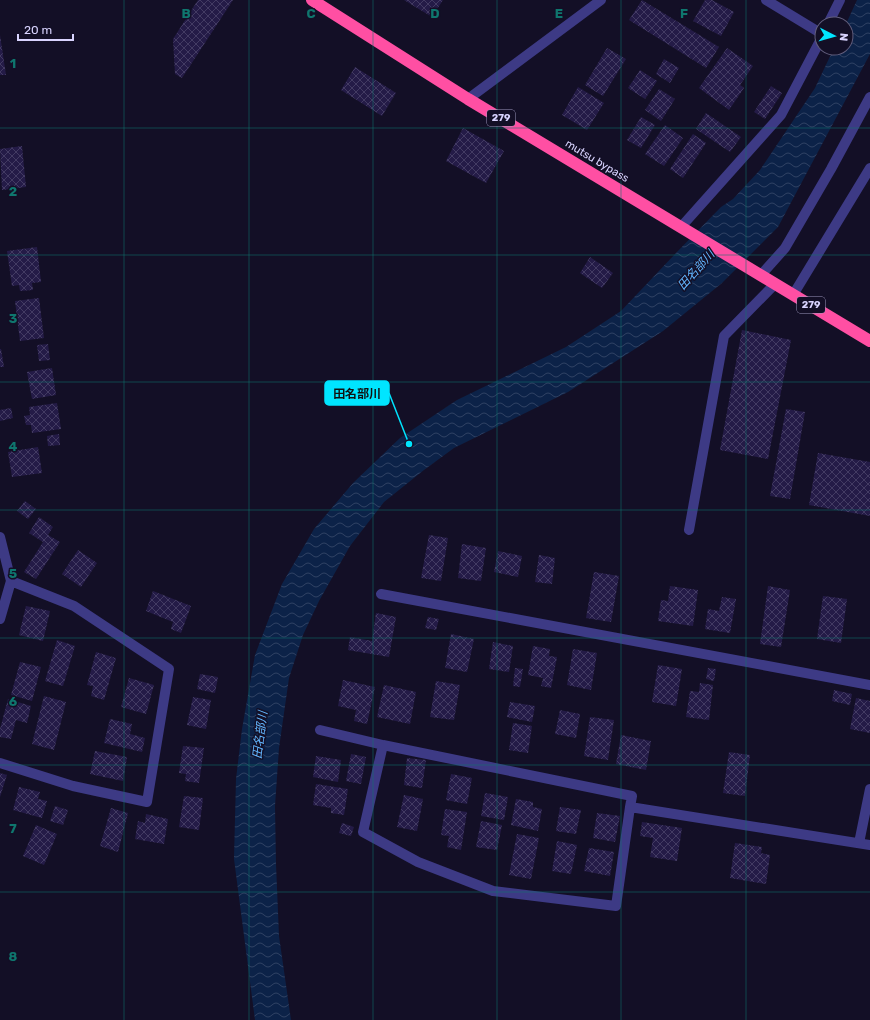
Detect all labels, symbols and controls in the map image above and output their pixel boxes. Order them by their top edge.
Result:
text: B [181,6,191,21]
text: C [306,6,316,21]
text: D [430,6,440,21]
text: E [555,6,563,21]
text: F [680,6,688,21]
scale bar [18,16,73,42]
north arrow [814,16,854,56]
text: 20 m [24,23,52,37]
text: N [837,32,850,42]
text: 1 [10,56,16,71]
road number: 279 [487,110,515,126]
street label: mutsu bypass [563,137,631,185]
text: 2 [9,184,17,199]
water label: 田名部川 [675,246,719,293]
road number: 279 [797,297,825,313]
text: 3 [9,311,18,326]
callout: 田名部川 [325,381,389,405]
text: 田名部川 [333,387,381,401]
text: 4 [9,439,18,454]
text: 5 [9,566,17,581]
text: 6 [9,694,18,709]
water label: 田名部川 [250,708,270,760]
text: 7 [9,821,17,836]
text: 8 [9,949,18,964]

